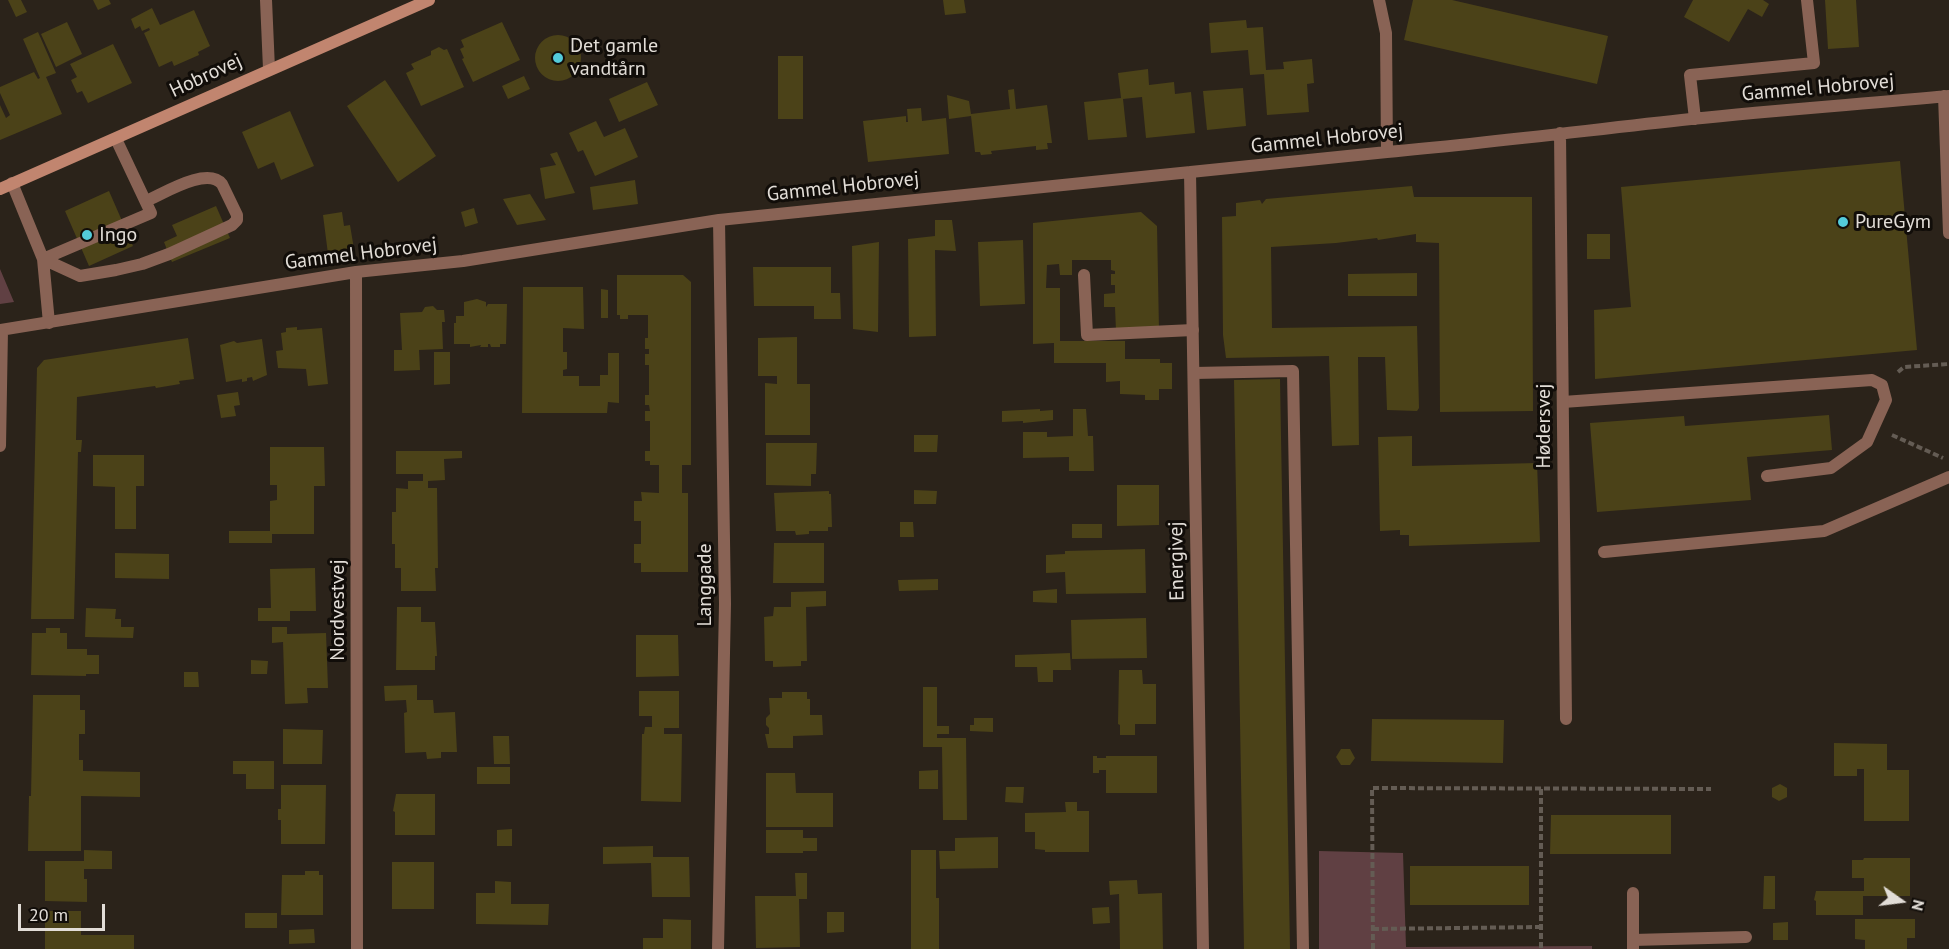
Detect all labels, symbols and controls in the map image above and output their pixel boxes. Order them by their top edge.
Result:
place label: Det gamle vandtårn [570,34,658,81]
street label: Hobrovej [166,49,246,103]
marker: Det gamle vandtårn [551,51,565,65]
street label: Gammel Hobrovej [1741,69,1895,107]
street label: Gammel Hobrovej [1250,119,1404,159]
street label: Gammel Hobrovej [766,167,920,207]
place label: PureGym [1855,210,1931,234]
marker: PureGym [1836,215,1850,229]
place label: Ingo [99,223,137,247]
marker: Ingo [80,228,94,242]
street label: Gammel Hobrovej [284,233,438,275]
street label: Hødersvej [1532,383,1556,469]
street label: Energivej [1164,521,1190,601]
street label: Langgade [693,543,717,627]
street label: Nordvestvej [326,559,350,661]
north arrow [1871,871,1931,931]
scale bar [21,892,108,930]
text: N [1907,898,1929,913]
text: 20 m [29,903,68,926]

